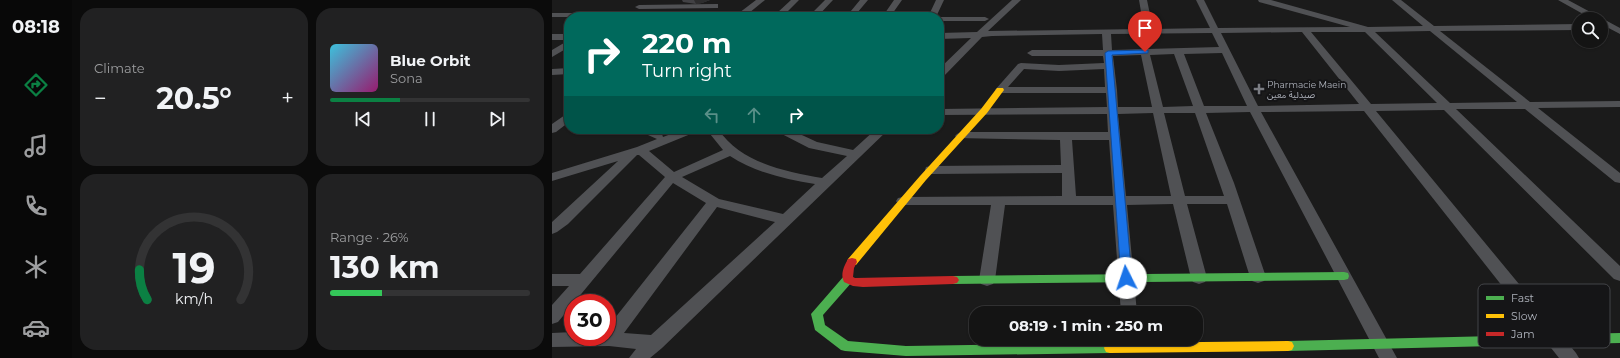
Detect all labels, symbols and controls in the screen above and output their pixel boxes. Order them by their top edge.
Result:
pin [1128,11,1162,52]
map controls [1572,12,1608,48]
button: search [1572,12,1608,48]
text: 08:18 [12,16,60,38]
icon: arrive [1134,17,1156,39]
text: 220 m [642,26,731,60]
icon: right [576,28,628,80]
text: Blue Orbit [390,51,470,70]
text: Climate [94,60,145,76]
text: Turn right [642,60,732,82]
text: Sona [390,70,423,86]
icon: directions [22,71,50,99]
place label: Pharmacie Maein صيدلية معين [1267,79,1346,100]
text: 20.5° [156,80,232,117]
marker: Pharmacie Maein صيدلية معين [1254,84,1264,94]
text: − [94,85,107,112]
text: + [281,85,294,112]
icon: left [701,104,723,126]
icon: ahead [743,104,765,126]
icon: right [785,104,807,126]
icon: previous [352,108,374,130]
icon: pause [419,108,441,130]
icon: next [486,108,508,130]
icon: music [22,132,50,160]
icon: phone [22,192,50,220]
text: Range · 26% [330,229,408,245]
text: 19 [173,243,215,293]
text: 130 km [330,249,439,286]
icon: climate [22,253,50,281]
position arrow [1105,257,1147,299]
legend [1478,284,1610,348]
text: km/h [175,290,213,308]
text: Fast [1511,291,1535,305]
speed limit sign: 30 [564,294,616,346]
text: Slow [1511,309,1537,323]
icon: car [22,314,50,342]
text: 08:19 · 1 min · 250 m [1009,316,1163,335]
text: Jam [1510,327,1535,341]

